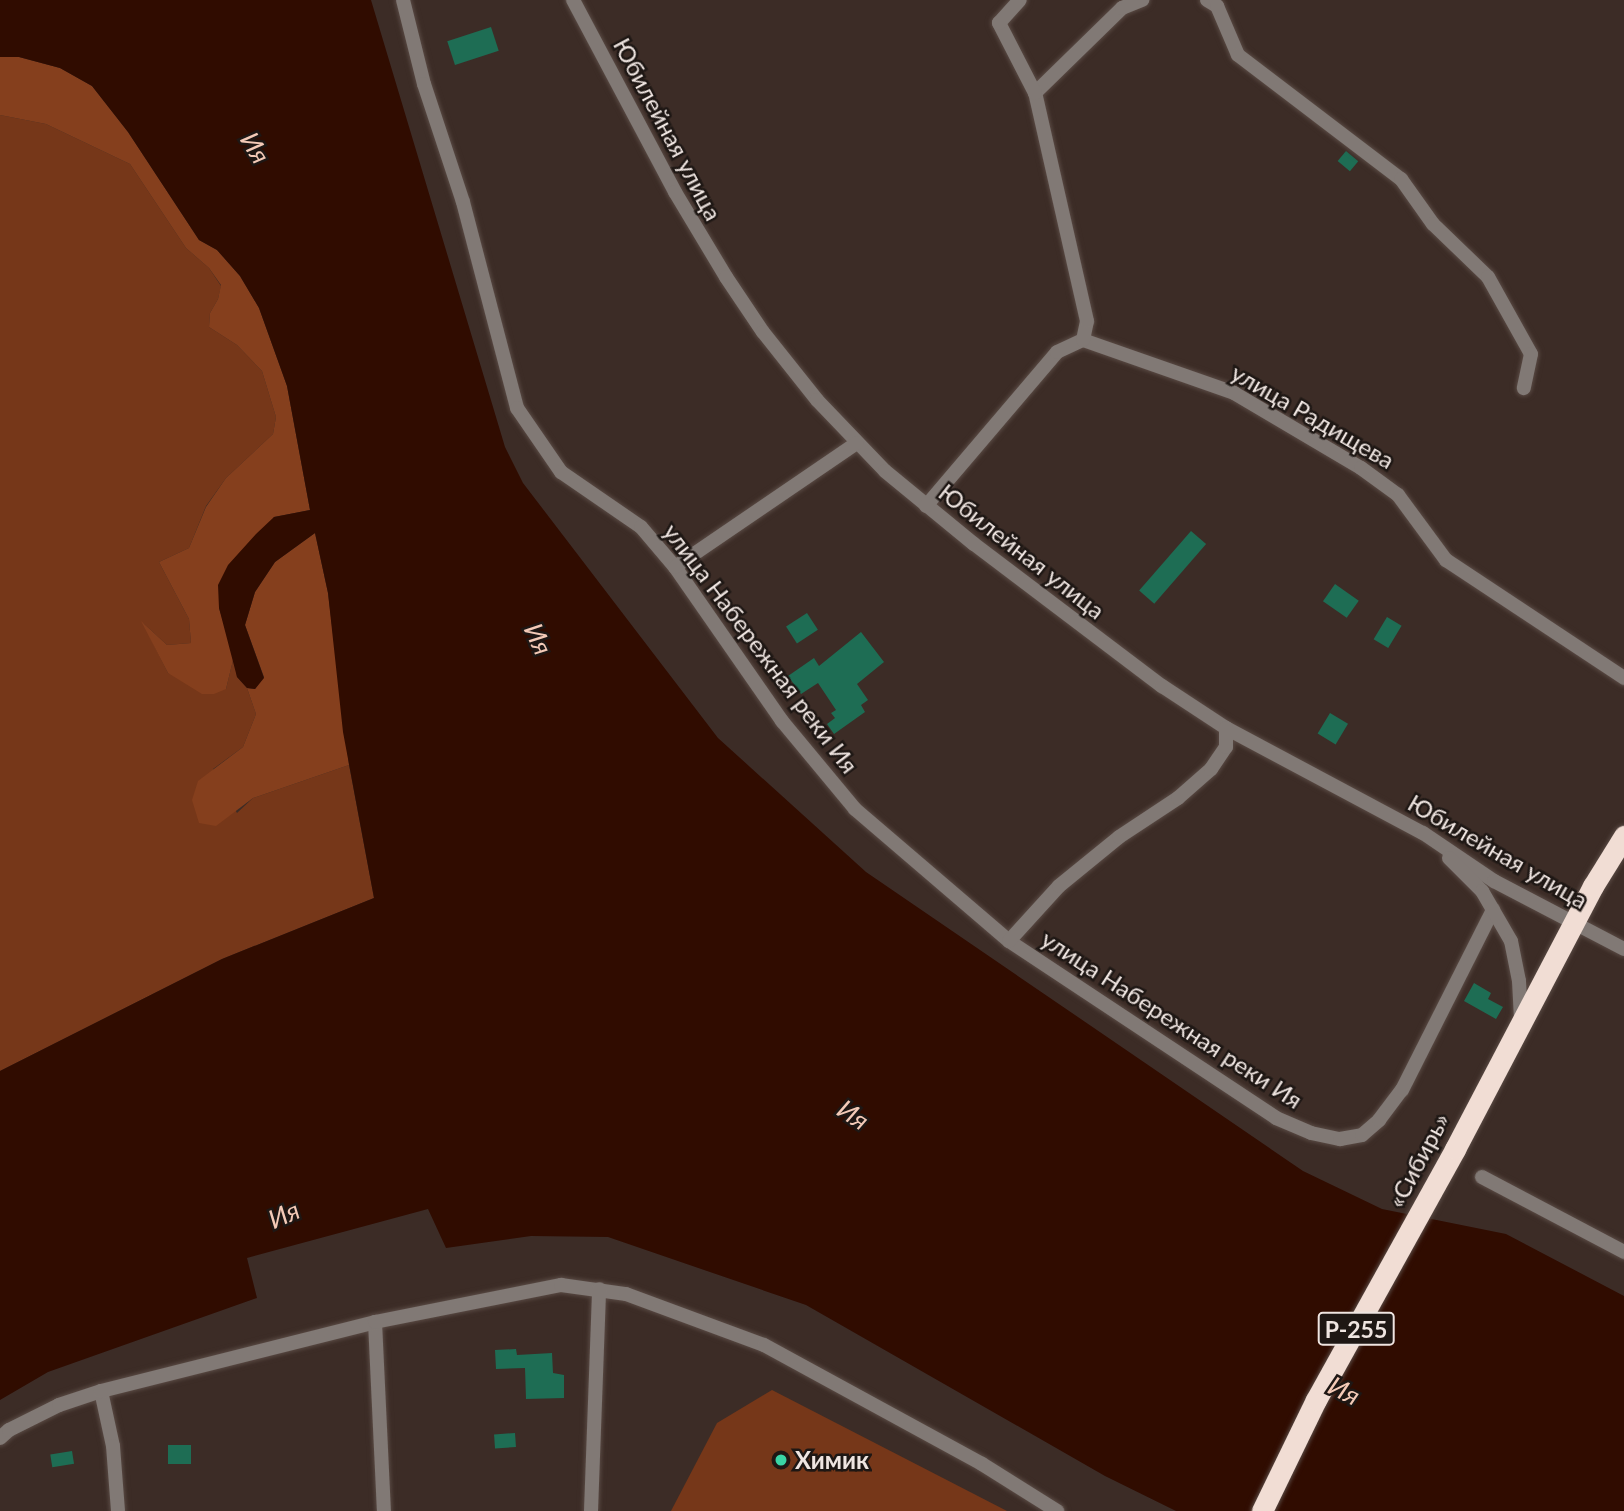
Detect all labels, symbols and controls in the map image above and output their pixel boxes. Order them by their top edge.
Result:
street label: Юбилейная улица [608,33,728,225]
water label: Ия [234,127,276,169]
street label: улица Радищева [1226,358,1400,474]
street label: Юбилейная улица [933,477,1111,625]
street label: улица Набережная реки Ия [658,518,864,778]
water label: Ия [517,618,559,660]
street label: Юбилейная улица [1403,788,1593,914]
street label: улица Набережная реки Ия [1036,924,1308,1114]
water label: Ия [831,1093,875,1137]
street label: «Сибирь» [1381,1108,1455,1212]
water label: Ия [263,1194,305,1236]
road number: Р-255 [1318,1310,1394,1348]
water label: Ия [1323,1370,1365,1412]
place label: Химик [795,1446,869,1474]
marker: Химик [773,1452,789,1468]

